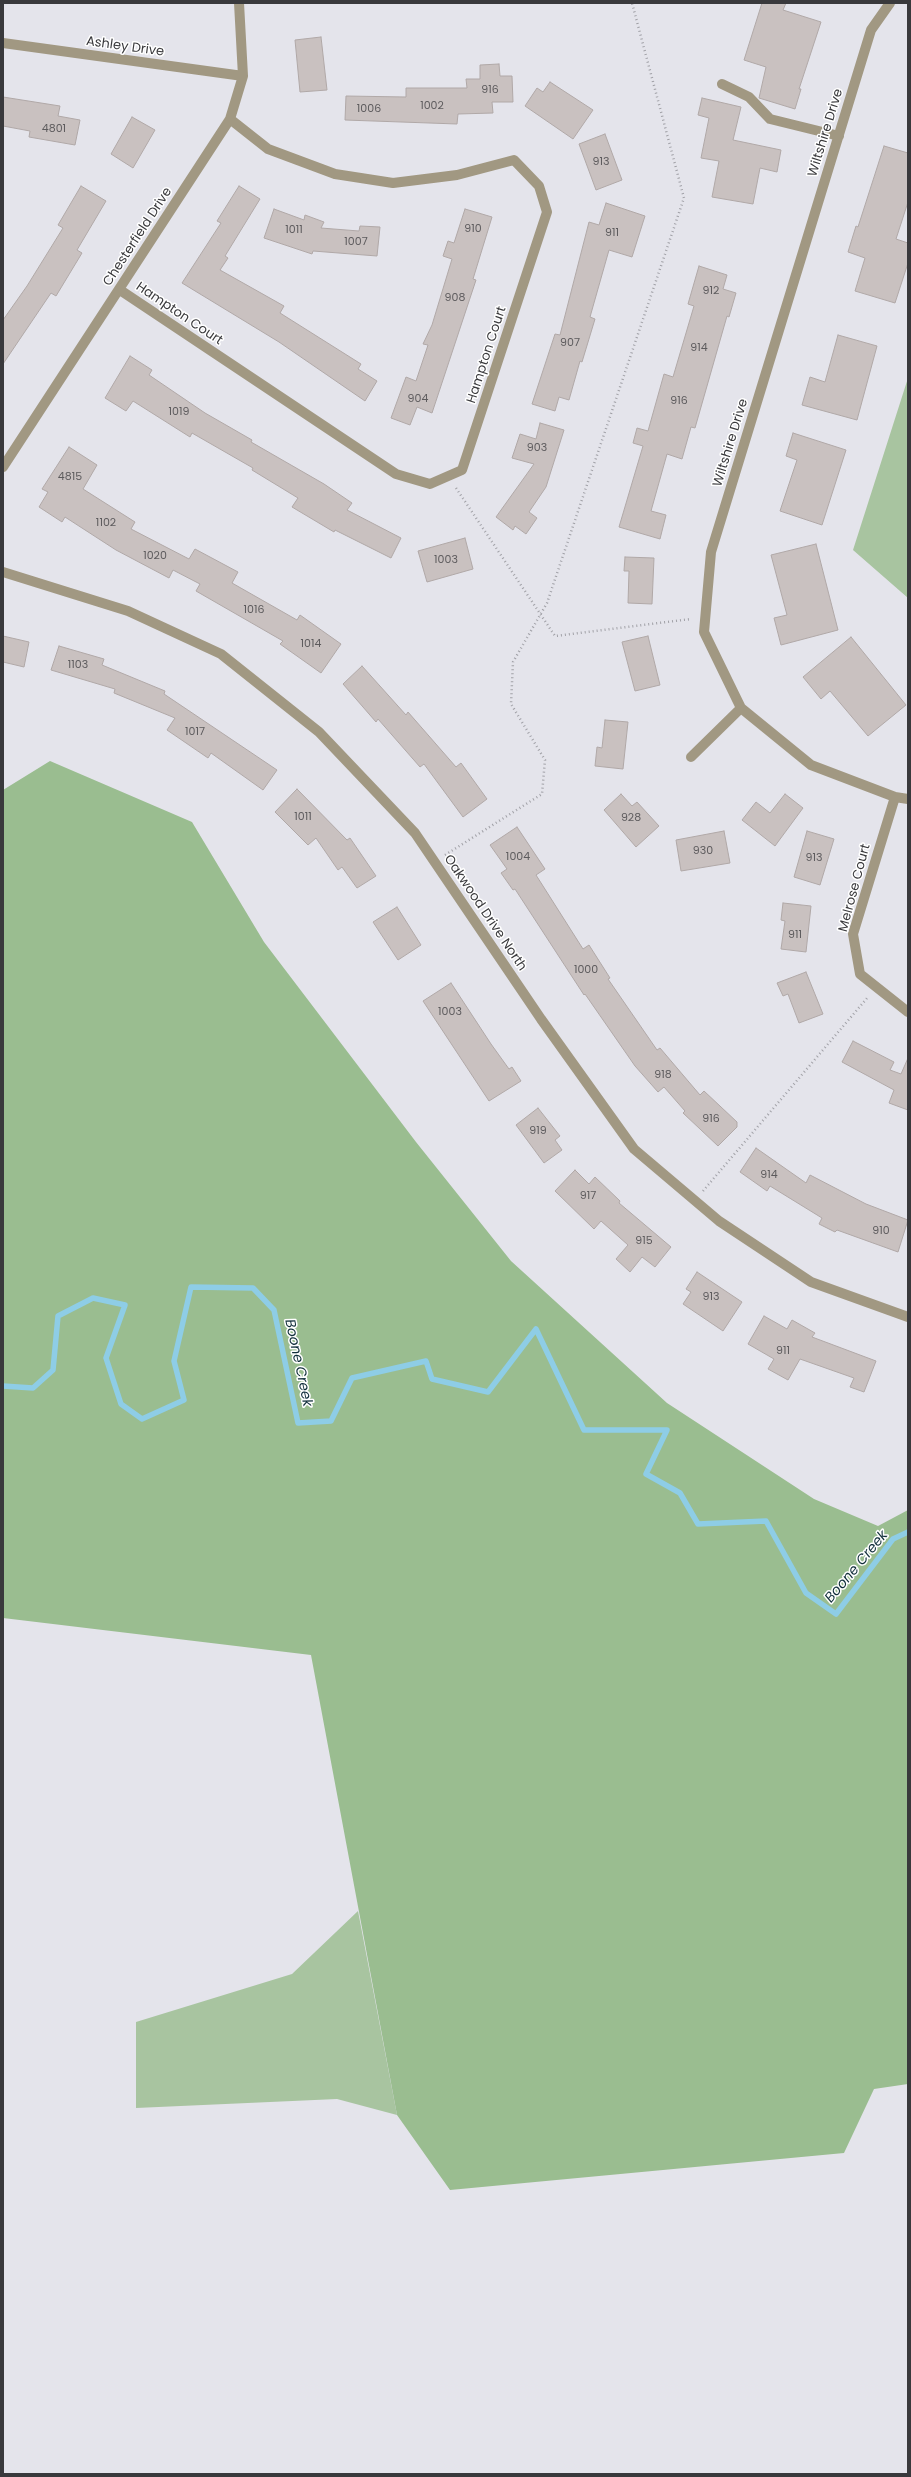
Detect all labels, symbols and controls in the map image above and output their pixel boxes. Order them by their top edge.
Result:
street label: Ashley Drive [85,34,165,60]
house number: 916 [481,83,499,97]
street label: Wiltshire Drive [805,87,847,179]
house number: 1002 [420,99,444,113]
house number: 1006 [357,102,381,116]
house number: 4801 [42,122,66,136]
house number: 913 [593,155,609,169]
street label: Chesterfield Drive [100,185,176,289]
house number: 910 [464,222,482,236]
house number: 1011 [285,223,303,237]
house number: 911 [605,226,619,240]
house number: 1007 [344,235,368,249]
street label: Hampton Court [133,279,225,349]
house number: 912 [703,284,719,298]
house number: 908 [445,291,465,305]
street label: Hampton Court [464,305,510,405]
house number: 907 [560,336,580,350]
house number: 914 [690,341,708,355]
house number: 904 [408,392,428,406]
house number: 916 [670,394,688,408]
street label: Wiltshire Drive [710,397,752,489]
house number: 1019 [169,405,189,419]
house number: 903 [527,441,547,455]
house number: 4815 [58,470,82,484]
house number: 1102 [96,516,116,530]
house number: 1020 [143,549,167,563]
house number: 1003 [434,553,458,567]
house number: 1016 [244,603,264,617]
house number: 1014 [301,637,321,651]
house number: 1103 [68,658,88,672]
house number: 1017 [185,725,205,739]
house number: 1011 [294,810,312,824]
house number: 928 [621,811,641,825]
street label: Melrose Court [836,842,874,934]
house number: 930 [693,844,713,858]
house number: 1004 [506,850,530,864]
house number: 913 [806,851,822,865]
street label: Oakwood Drive North [440,852,530,974]
house number: 911 [788,928,802,942]
house number: 1000 [574,963,598,977]
house number: 1003 [438,1005,462,1019]
house number: 918 [654,1068,672,1082]
house number: 916 [702,1112,720,1126]
house number: 919 [529,1124,547,1138]
house number: 914 [760,1168,778,1182]
house number: 917 [580,1189,596,1203]
house number: 910 [872,1224,890,1238]
house number: 915 [635,1234,653,1248]
house number: 913 [703,1290,719,1304]
water label: Boone Creek [281,1318,315,1408]
house number: 911 [776,1344,790,1358]
water label: Boone Creek [822,1528,892,1606]

